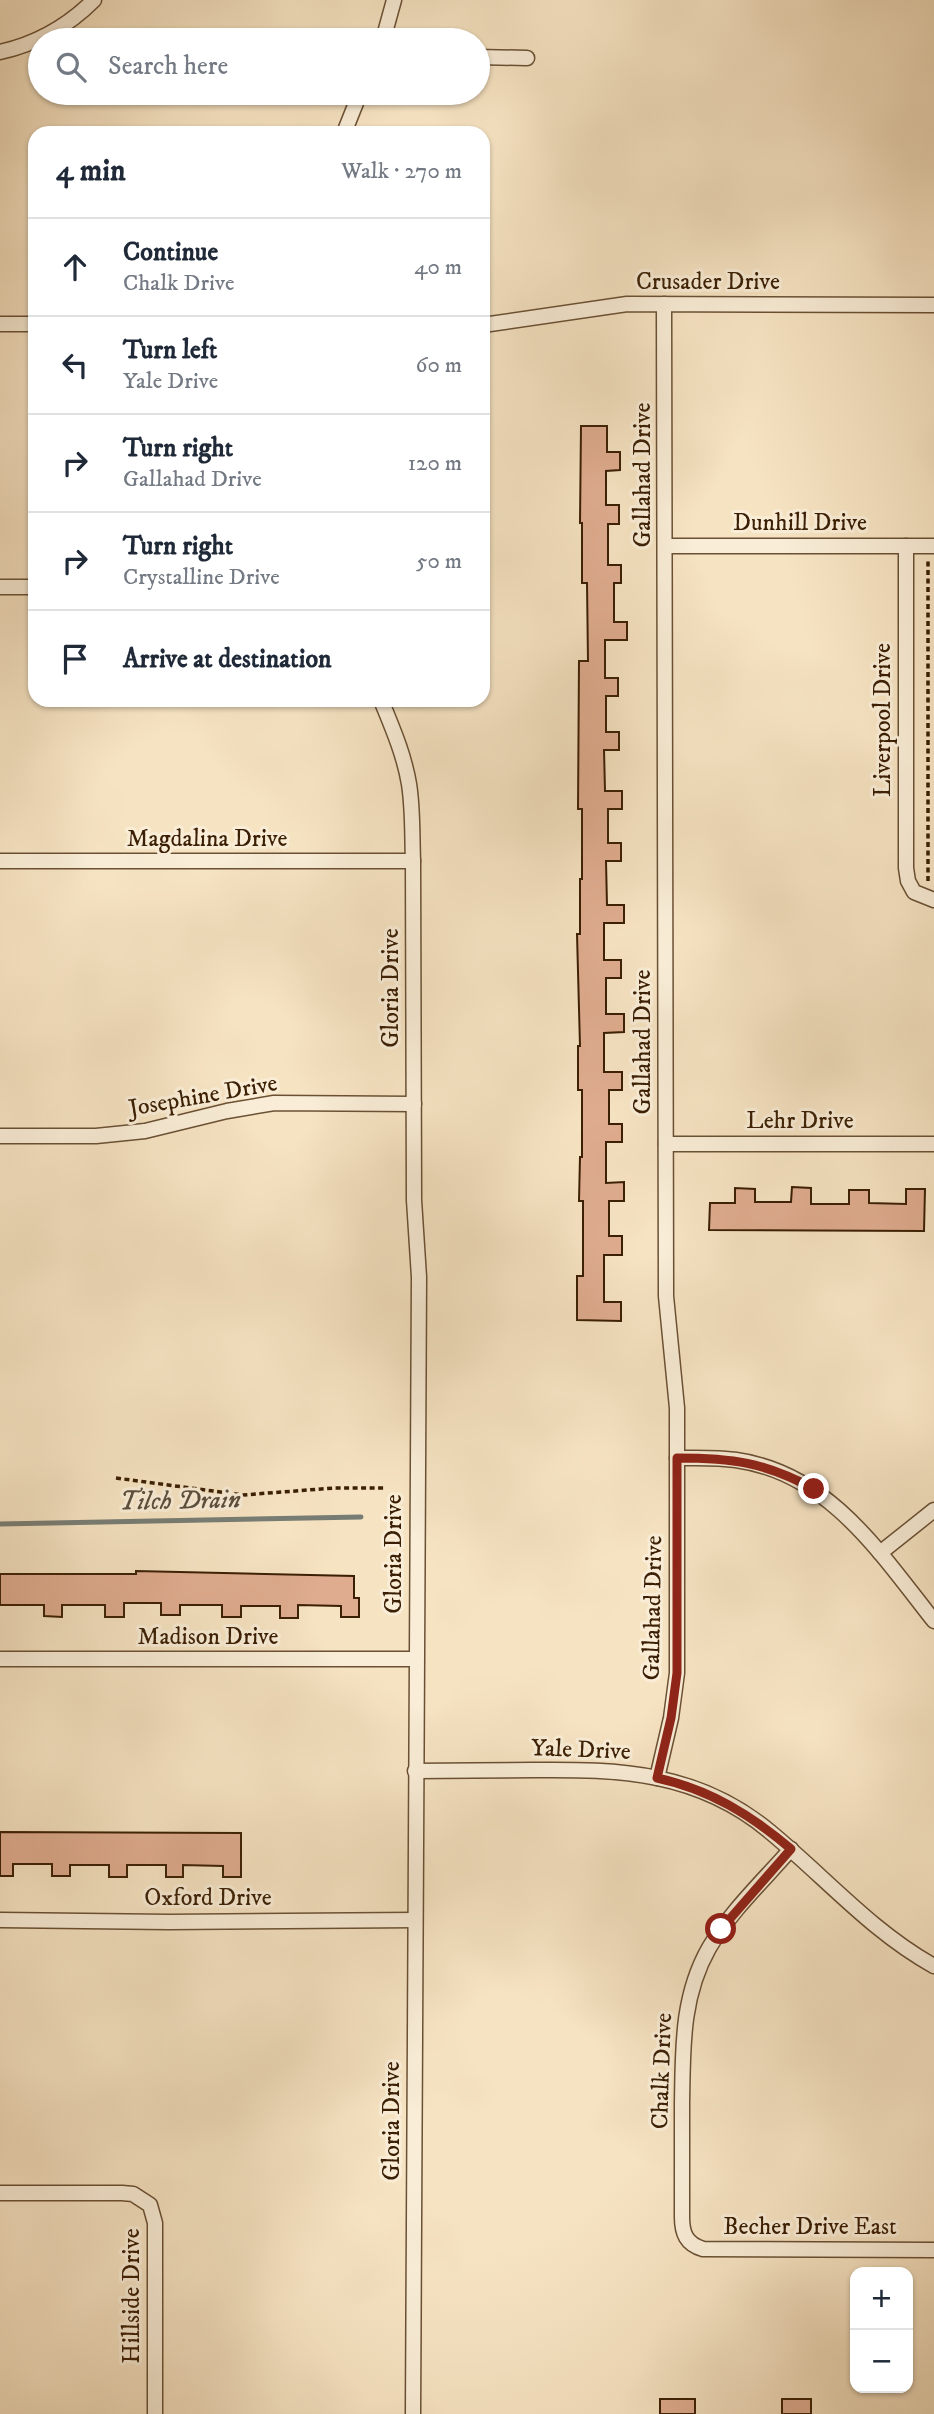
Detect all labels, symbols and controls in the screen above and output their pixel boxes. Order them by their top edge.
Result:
search box [28,28,490,105]
icon: search [52,48,90,86]
text: Search here [108,50,228,83]
text: 4 min [56,153,126,190]
text: Walk · 270 m [341,157,462,186]
text: Continue [123,236,218,269]
icon: ahead [56,248,94,286]
text: 40 m [414,253,462,282]
street label: Crusader Drive [636,267,780,297]
text: Chalk Drive [123,269,235,298]
text: Turn left [123,334,217,367]
icon: left [56,346,94,384]
text: 60 m [415,351,462,380]
text: Yale Drive [123,367,218,396]
street label: Gallahad Drive [628,402,658,547]
text: Turn right [123,432,233,465]
icon: right [56,444,94,482]
text: 120 m [408,449,462,478]
text: Gallahad Drive [123,465,262,494]
street label: Dunhill Drive [733,508,867,538]
text: Turn right [123,530,233,563]
icon: right [56,542,94,580]
text: 50 m [416,547,462,576]
text: Crystalline Drive [123,563,280,592]
icon: arrive [56,640,94,678]
text: Arrive at destination [123,643,332,676]
street label: Liverpool Drive [868,643,898,797]
street label: Magdalina Drive [127,824,287,854]
street label: Gloria Drive [376,928,406,1048]
street label: Gallahad Drive [628,969,658,1114]
street label: Josephine Drive [124,1068,280,1124]
street label: Lehr Drive [746,1106,854,1136]
route end [798,1473,829,1504]
water label: Tilch Drain [119,1483,241,1519]
street label: Gloria Drive [379,1494,409,1614]
street label: Gallahad Drive [637,1535,669,1681]
street label: Madison Drive [137,1622,279,1652]
street label: Yale Drive [531,1733,631,1767]
street label: Oxford Drive [144,1883,272,1913]
route start [705,1913,736,1944]
street label: Chalk Drive [645,2012,679,2130]
street label: Gloria Drive [377,2061,407,2181]
street label: Becher Drive East [723,2212,897,2242]
street label: Hillside Drive [117,2228,147,2364]
map controls [850,2267,913,2393]
button: + [850,2267,913,2330]
button: − [850,2330,913,2393]

